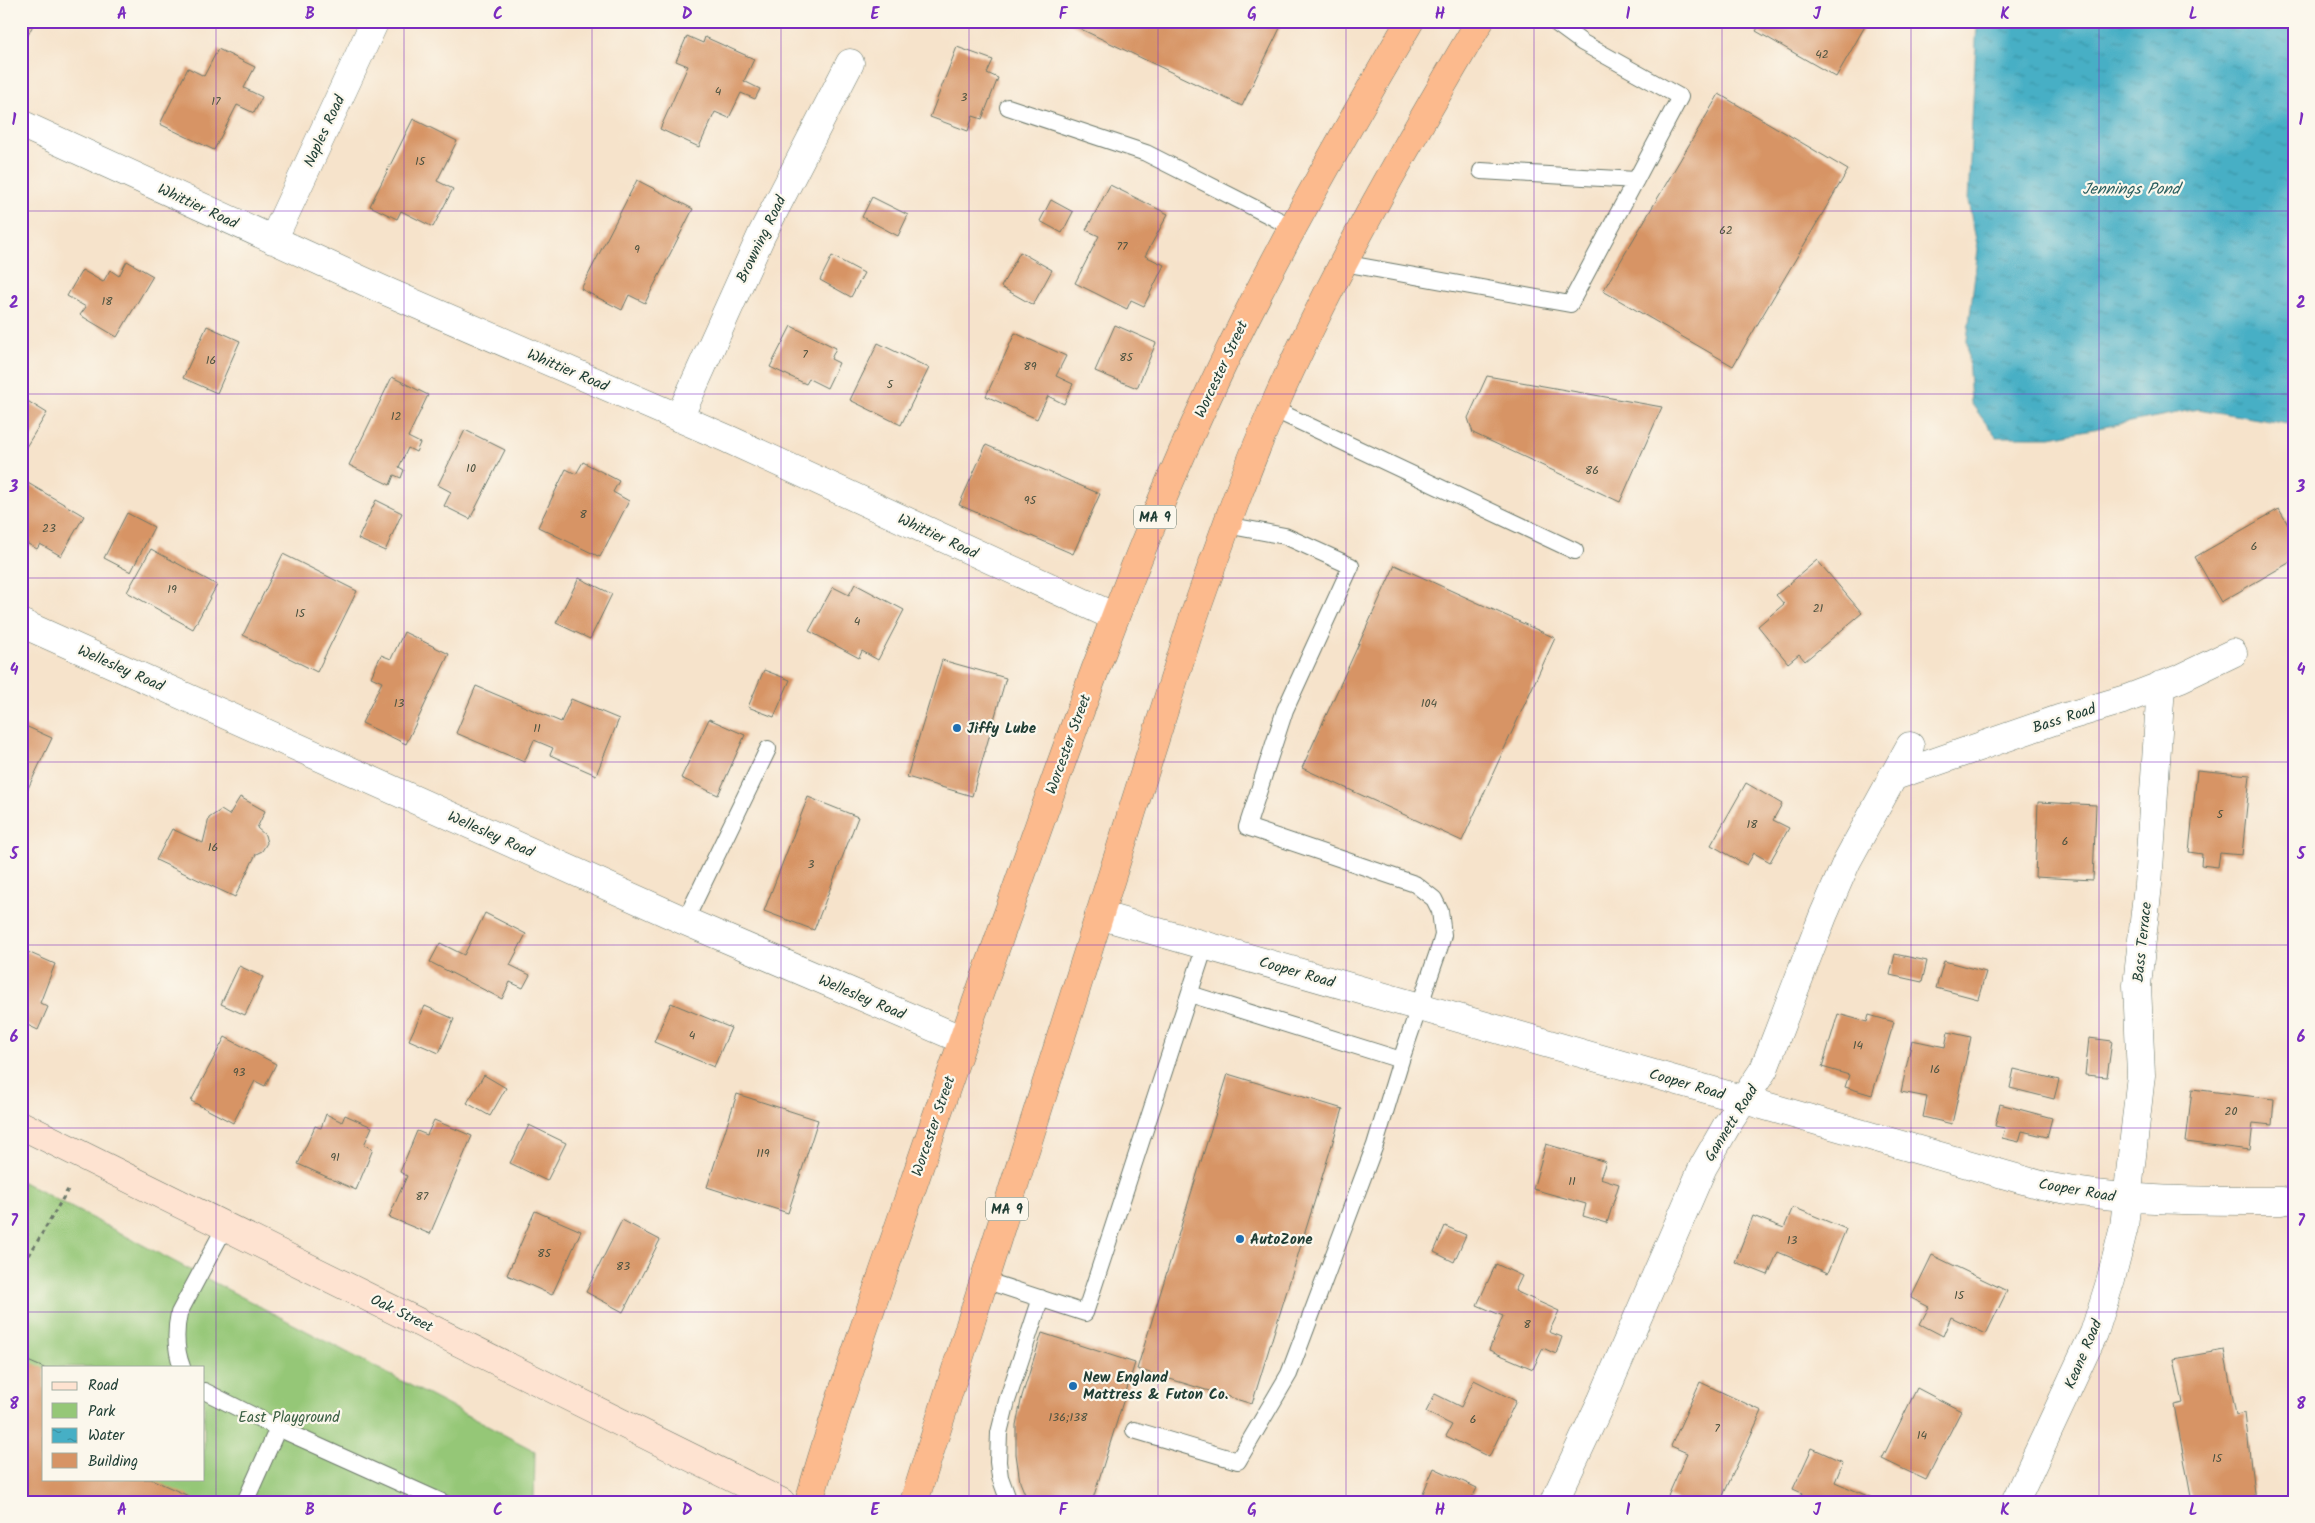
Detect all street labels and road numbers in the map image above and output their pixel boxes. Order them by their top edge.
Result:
street label: Naples Road [298,91,352,172]
street label: Whittier Road [153,178,242,236]
street label: Browning Road [730,191,794,287]
street label: Worcester Street [1189,317,1255,422]
street label: Whittier Road [523,343,613,399]
road number: MA 9 [1134,506,1176,528]
street label: Whittier Road [893,508,982,566]
street label: Wellesley Road [73,639,168,699]
street label: Worcester Street [1040,691,1098,798]
street label: Bass Road [2029,697,2100,740]
street label: Wellesley Road [443,805,538,865]
street label: Bass Terrace [2127,901,2159,983]
street label: Cooper Road [1256,951,1338,995]
street label: Wellesley Road [814,969,909,1027]
street label: Cooper Road [1646,1063,1728,1107]
street label: Worcester Street [906,1073,962,1180]
street label: Gannett Road [1699,1080,1765,1167]
street label: Cooper Road [2037,1172,2118,1210]
road number: MA 9 [986,1198,1028,1220]
street label: Oak Street [366,1288,437,1340]
street label: Keane Road [2059,1315,2110,1393]

